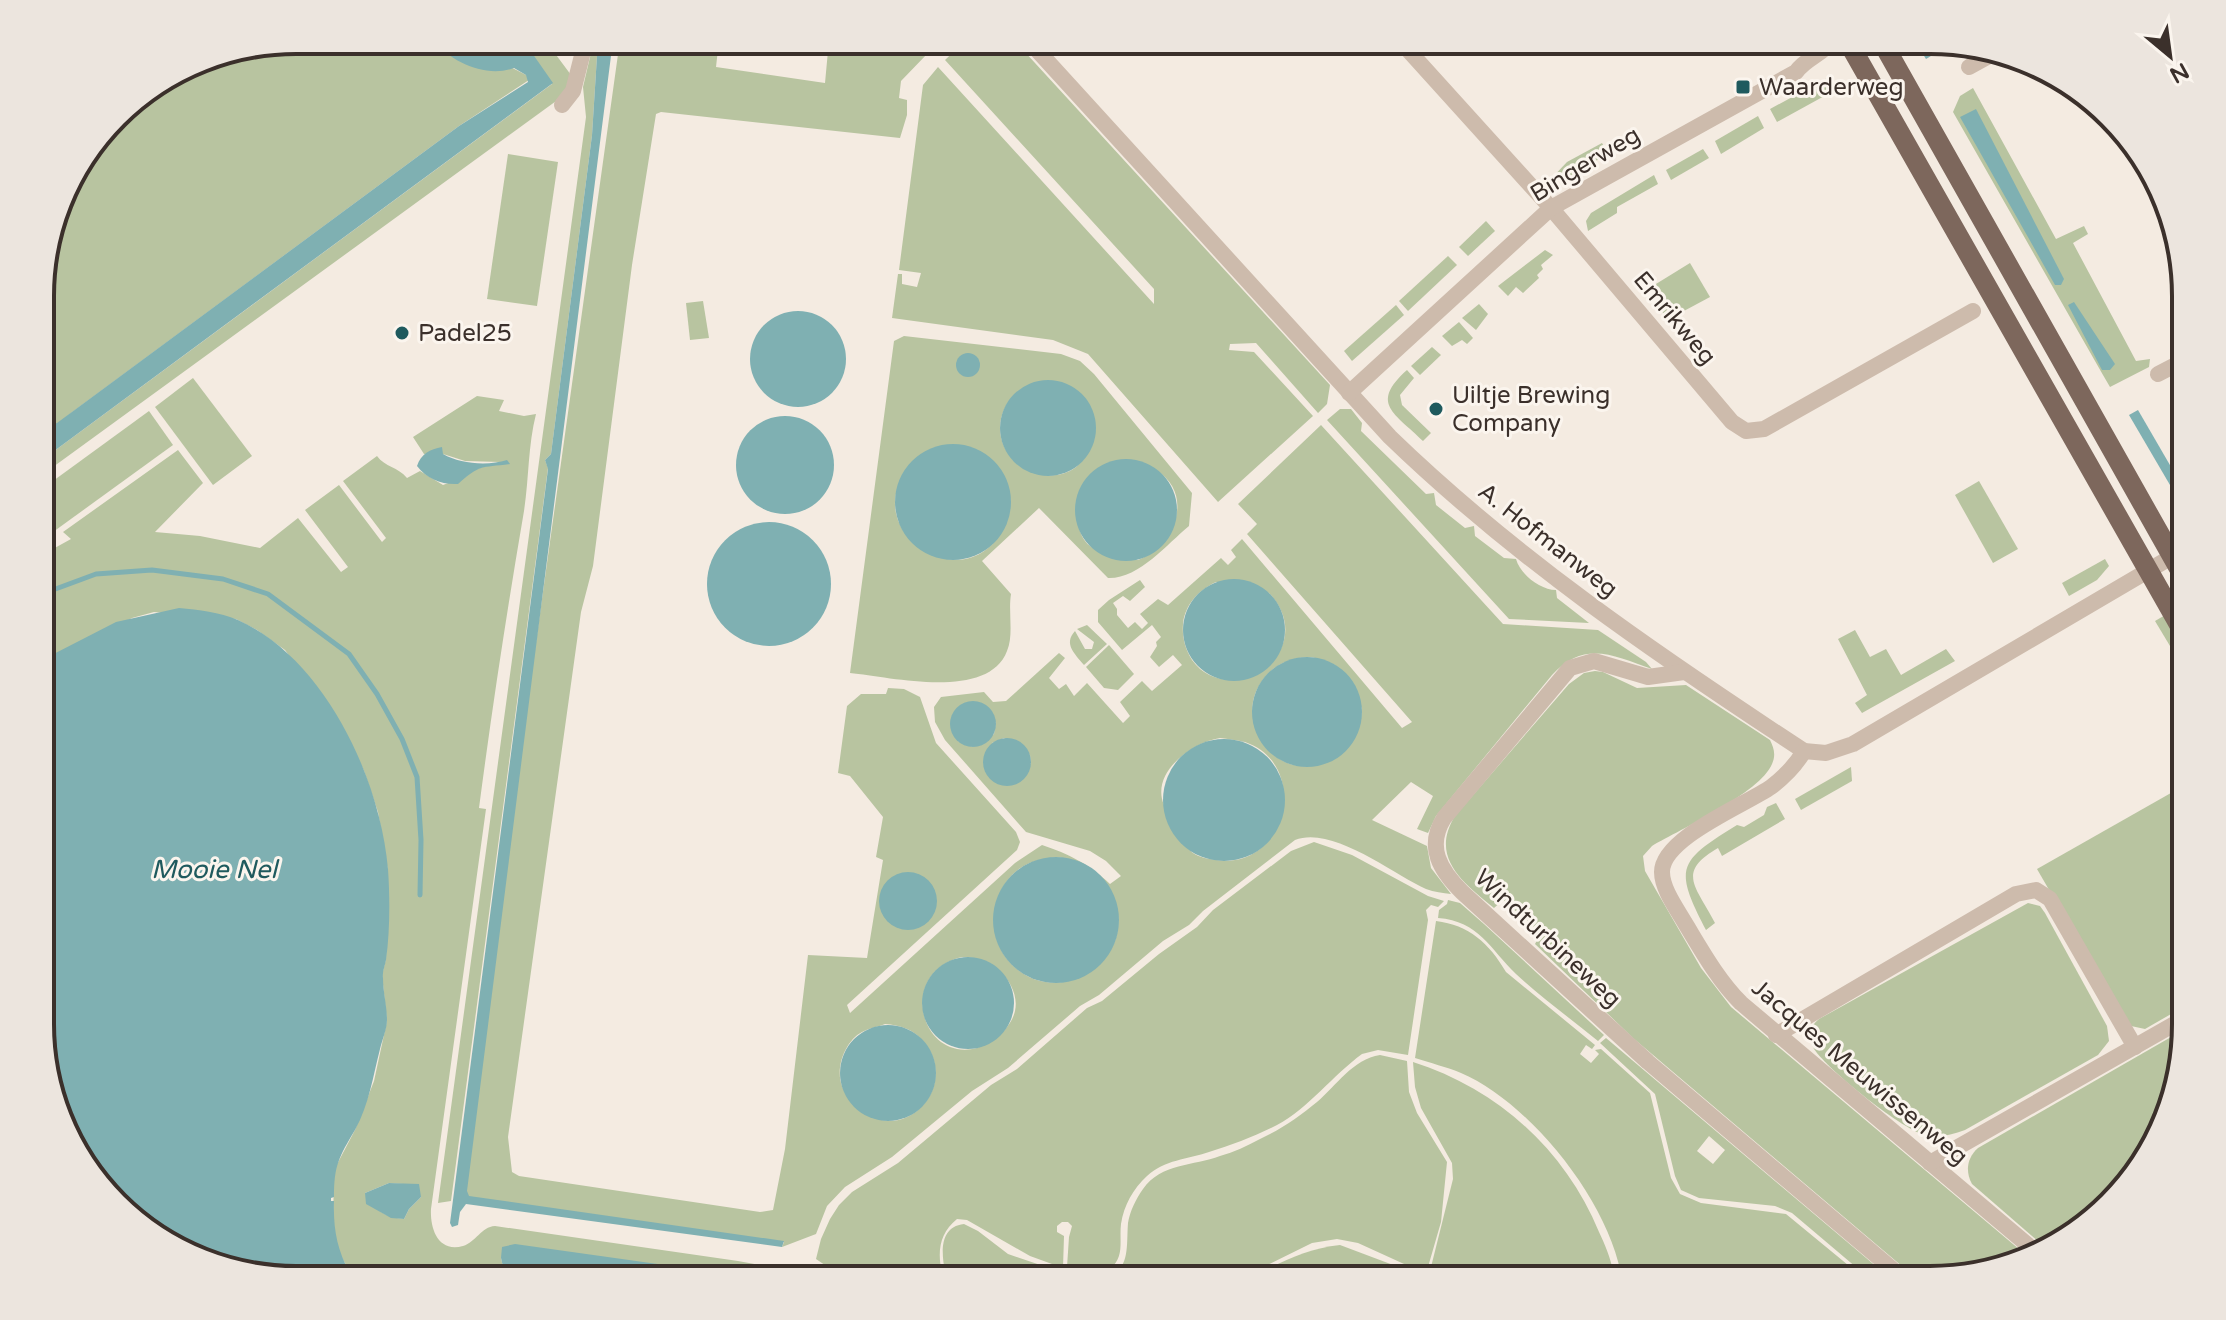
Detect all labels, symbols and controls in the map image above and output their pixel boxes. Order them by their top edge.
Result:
north arrow [2130,16,2210,96]
text: N [2165,57,2193,88]
place label: Waarderweg [1759,73,1904,102]
marker: Waarderweg [1734,78,1752,96]
street label: Bingerweg [1525,120,1645,208]
street label: Emrikweg [1627,266,1722,371]
place label: Padel25 [418,319,512,348]
marker: Padel25 [393,324,411,342]
place label: Uiltje Brewing Company [1452,381,1610,438]
marker: Uiltje Brewing Company [1427,400,1445,418]
street label: A. Hofmanweg [1472,477,1623,604]
water label: Mooie Nel [151,854,281,885]
street label: Windturbineweg [1468,863,1627,1014]
street label: Jacques Meuwissenweg [1746,973,1974,1171]

